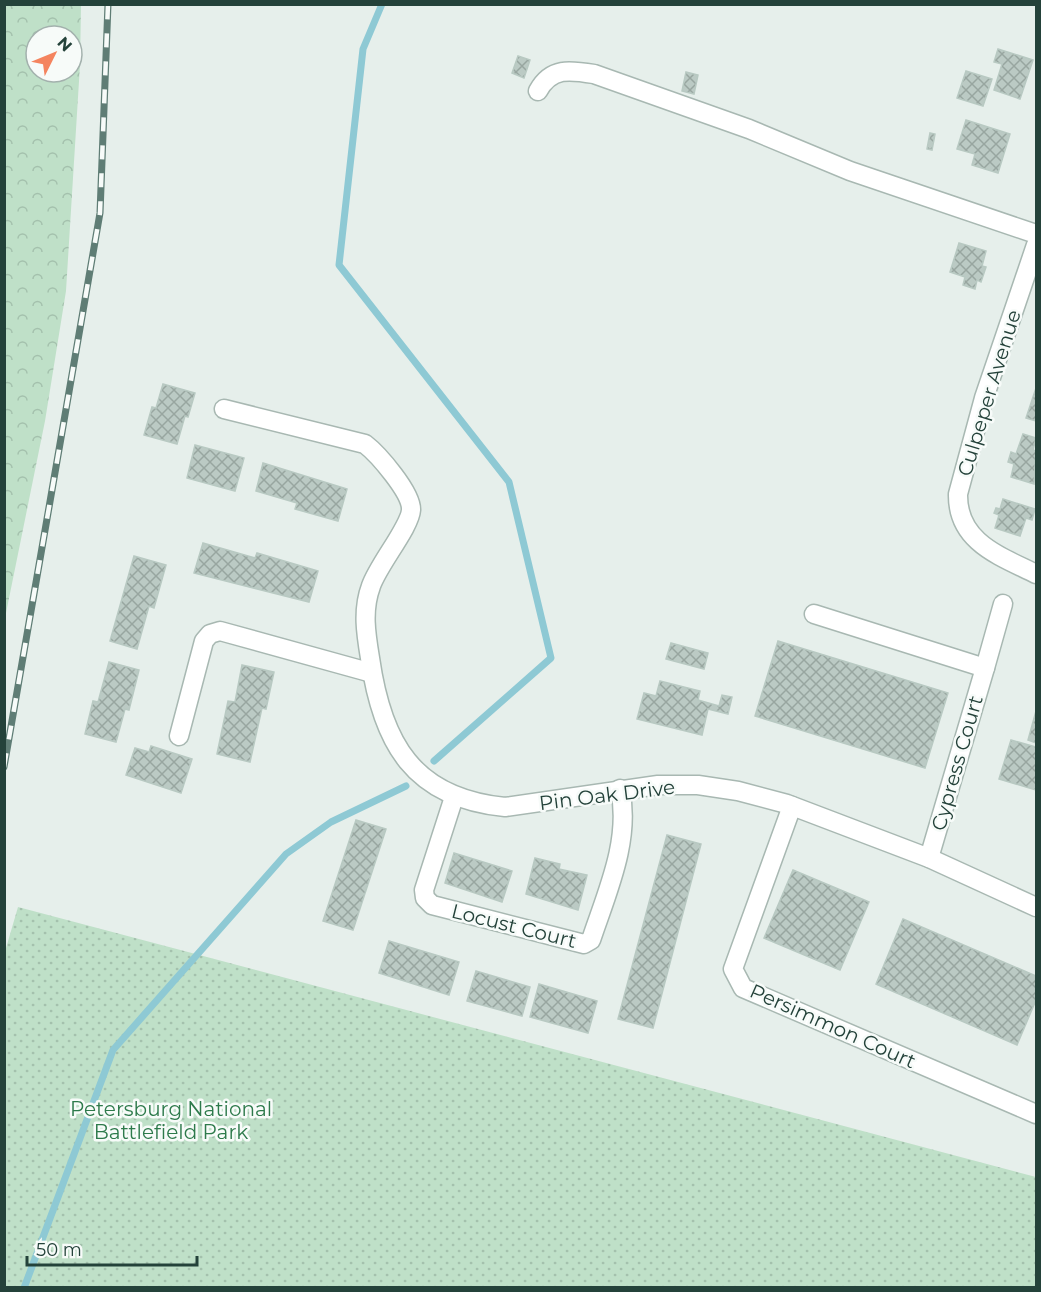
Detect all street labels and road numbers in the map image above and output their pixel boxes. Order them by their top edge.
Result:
street label: Culpeper Avenue [952,307,1026,479]
street label: Cypress Court [926,693,988,833]
street label: Pin Oak Drive [538,775,676,815]
street label: Locust Court [449,899,579,953]
street label: Persimmon Court [746,979,920,1073]

